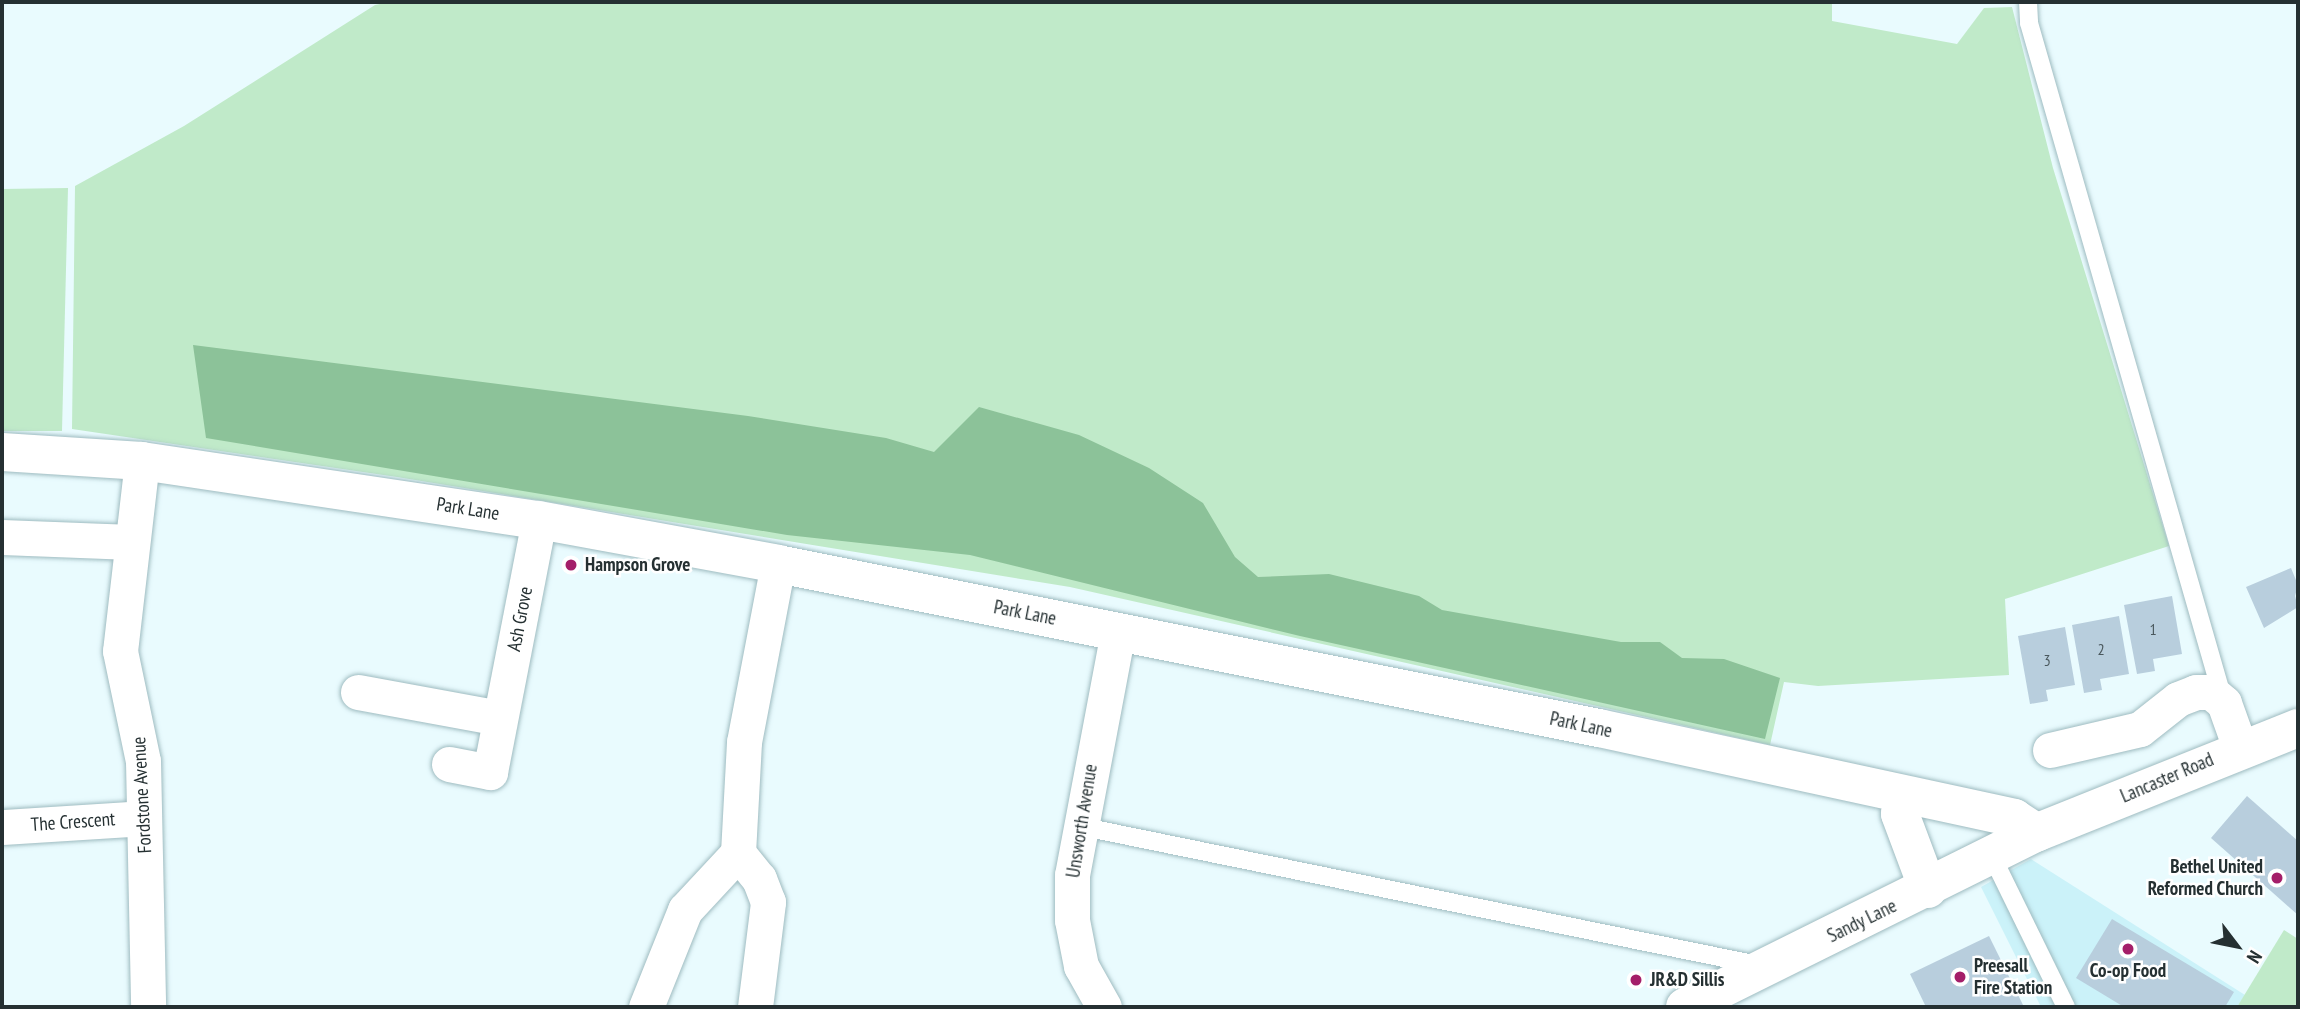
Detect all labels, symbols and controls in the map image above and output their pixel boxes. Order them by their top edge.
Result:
street label: Park Lane [435,493,501,525]
place label: Hampson Grove [585,554,691,576]
marker: Hampson Grove [563,557,579,573]
street label: Ash Grove [503,585,537,653]
street label: Park Lane [992,596,1058,630]
house number: 1 [2149,619,2157,639]
house number: 2 [2097,639,2105,659]
house number: 3 [2043,650,2051,670]
street label: Park Lane [1547,707,1615,743]
street label: Fordstone Avenue [128,736,156,854]
street label: Lancaster Road [2117,748,2217,808]
street label: Unsworth Avenue [1062,762,1102,880]
street label: The Crescent [30,808,116,836]
place label: Bethel United Reformed Church [2147,856,2263,900]
marker: Bethel United Reformed Church [2269,870,2285,886]
street label: Sandy Lane [1823,894,1901,948]
north arrow [2202,911,2272,981]
marker: Co-op Food [2120,941,2136,957]
text: N [2242,946,2268,968]
place label: Preesall Fire Station [1974,955,2052,999]
place label: Co-op Food [2090,960,2166,982]
place label: JR&D Sillis [1650,969,1725,991]
marker: Preesall Fire Station [1952,969,1968,985]
marker: JR&D Sillis [1628,972,1644,988]

